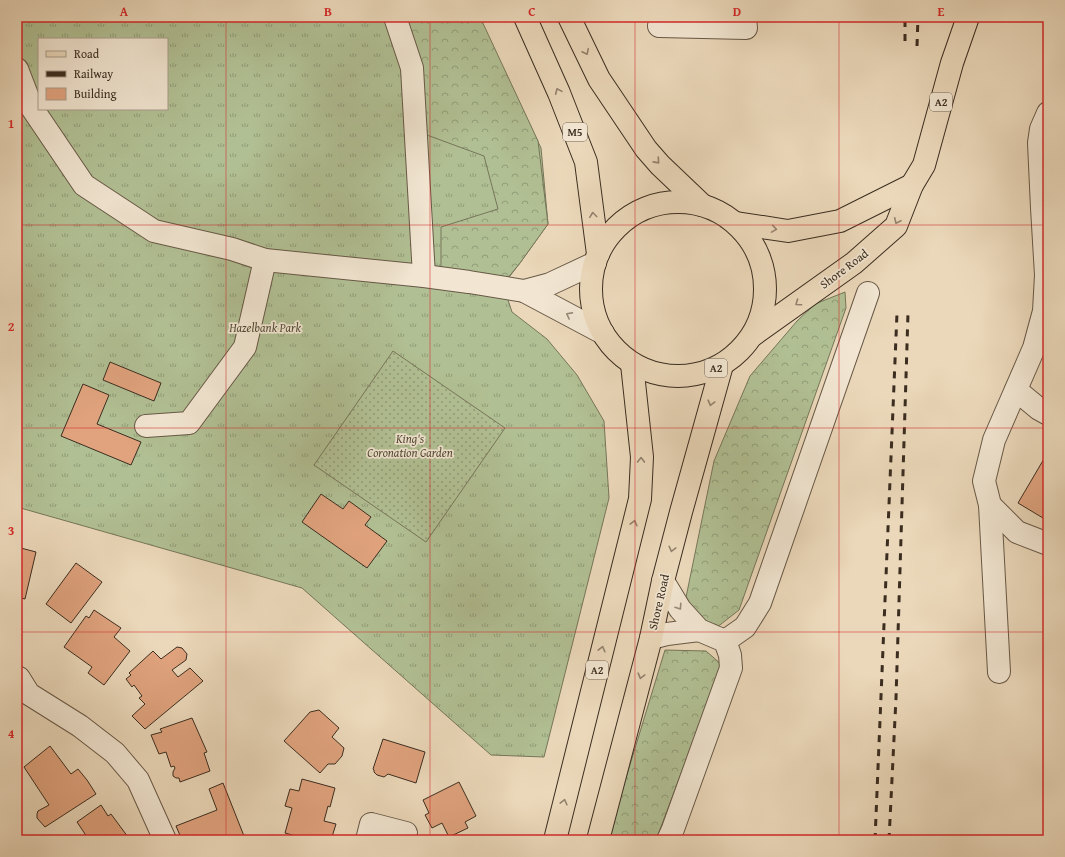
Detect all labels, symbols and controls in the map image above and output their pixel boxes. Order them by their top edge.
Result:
text: A [120,2,129,21]
text: B [324,2,332,21]
text: C [528,2,536,21]
text: D [733,2,741,21]
text: E [938,2,945,21]
legend [38,38,168,110]
text: Road [74,45,100,62]
one-way arrow [581,48,589,56]
text: Railway [74,65,113,82]
text: Building [74,85,117,102]
one-way arrow [555,87,563,95]
road number: A2 [930,93,952,111]
text: 1 [8,114,14,133]
road number: M5 [563,123,587,141]
one-way arrow [652,156,659,164]
one-way arrow [589,212,598,218]
one-way arrow [894,217,902,224]
one-way arrow [771,224,777,233]
street label: Shore Road [816,244,872,293]
one-way arrow [795,298,802,305]
one-way arrow [566,312,573,320]
text: 2 [8,317,15,336]
park label: Hazelbank Park [228,319,301,336]
road number: A2 [705,359,727,377]
one-way arrow [707,399,716,406]
park label: King's Coronation Garden [367,430,453,461]
one-way arrow [637,457,646,463]
one-way arrow [629,520,637,526]
text: 3 [8,521,14,540]
one-way arrow [668,546,676,553]
street label: Shore Road [644,572,673,632]
one-way arrow [674,603,682,610]
one-way arrow [598,646,606,652]
road number: A2 [586,661,608,679]
one-way arrow [637,672,645,679]
text: 4 [8,724,15,743]
one-way arrow [559,799,568,806]

